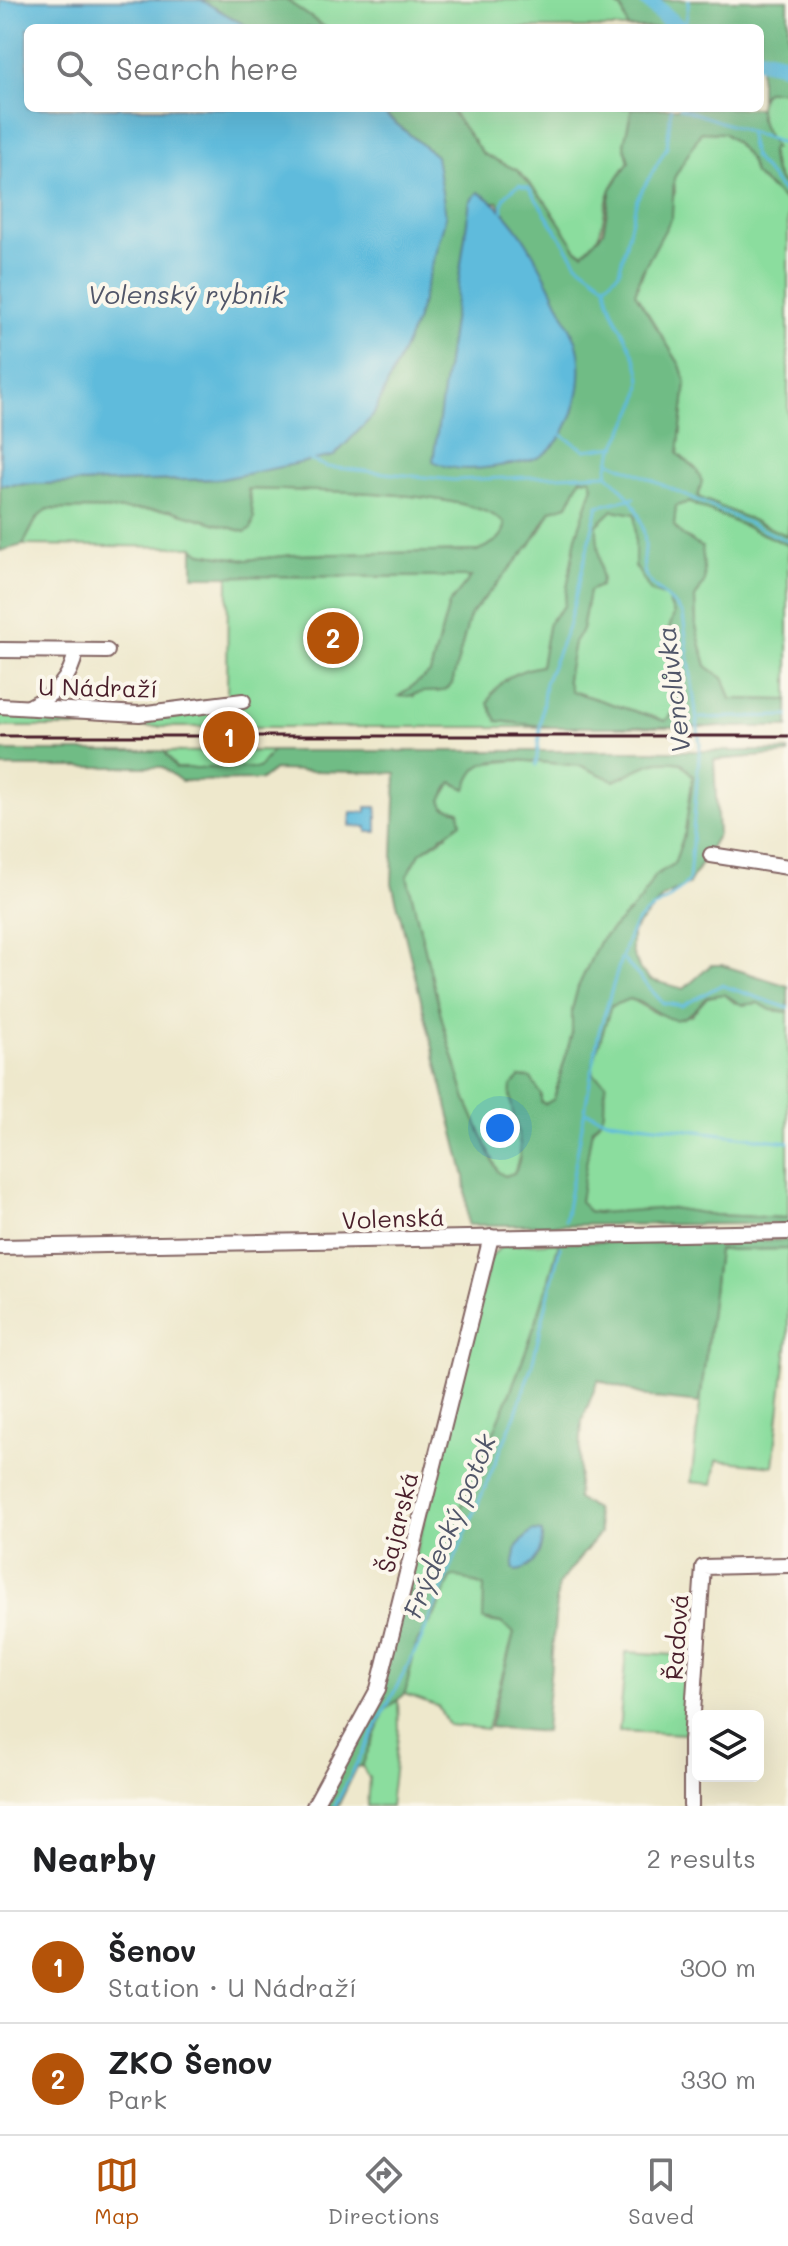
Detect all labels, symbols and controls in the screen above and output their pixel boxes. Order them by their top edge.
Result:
search box [24,24,764,112]
icon: search [52,46,96,90]
text: Search here [116,48,299,88]
water label: Volenský rybník [87,277,286,311]
pin: 2 [307,608,359,668]
water label: Venclůvka [648,625,698,755]
street label: U Nádraží [38,670,158,704]
pin: 1 [203,707,255,767]
your location [480,1108,520,1148]
street label: Volenská [341,1201,445,1235]
water label: Frýdecký potok [395,1428,504,1623]
street label: Šajarská [370,1468,424,1576]
street label: Řadová [658,1593,694,1681]
map controls [692,1710,764,1782]
button: layers [692,1710,764,1782]
text: Nearby [32,1836,157,1881]
text: 2 results [647,1841,756,1875]
text: Šenov [108,1930,196,1970]
text: 1 [52,1950,64,1984]
text: 300 m [680,1950,756,1984]
text: Station · U Nádraží [108,1970,357,2004]
text: ZKO Šenov [108,2042,273,2082]
text: 2 [51,2062,65,2096]
text: 330 m [680,2062,756,2096]
text: Park [108,2082,167,2116]
tab: Map [94,2153,139,2230]
tab: Directions [328,2153,440,2230]
tab: Saved [628,2153,694,2230]

